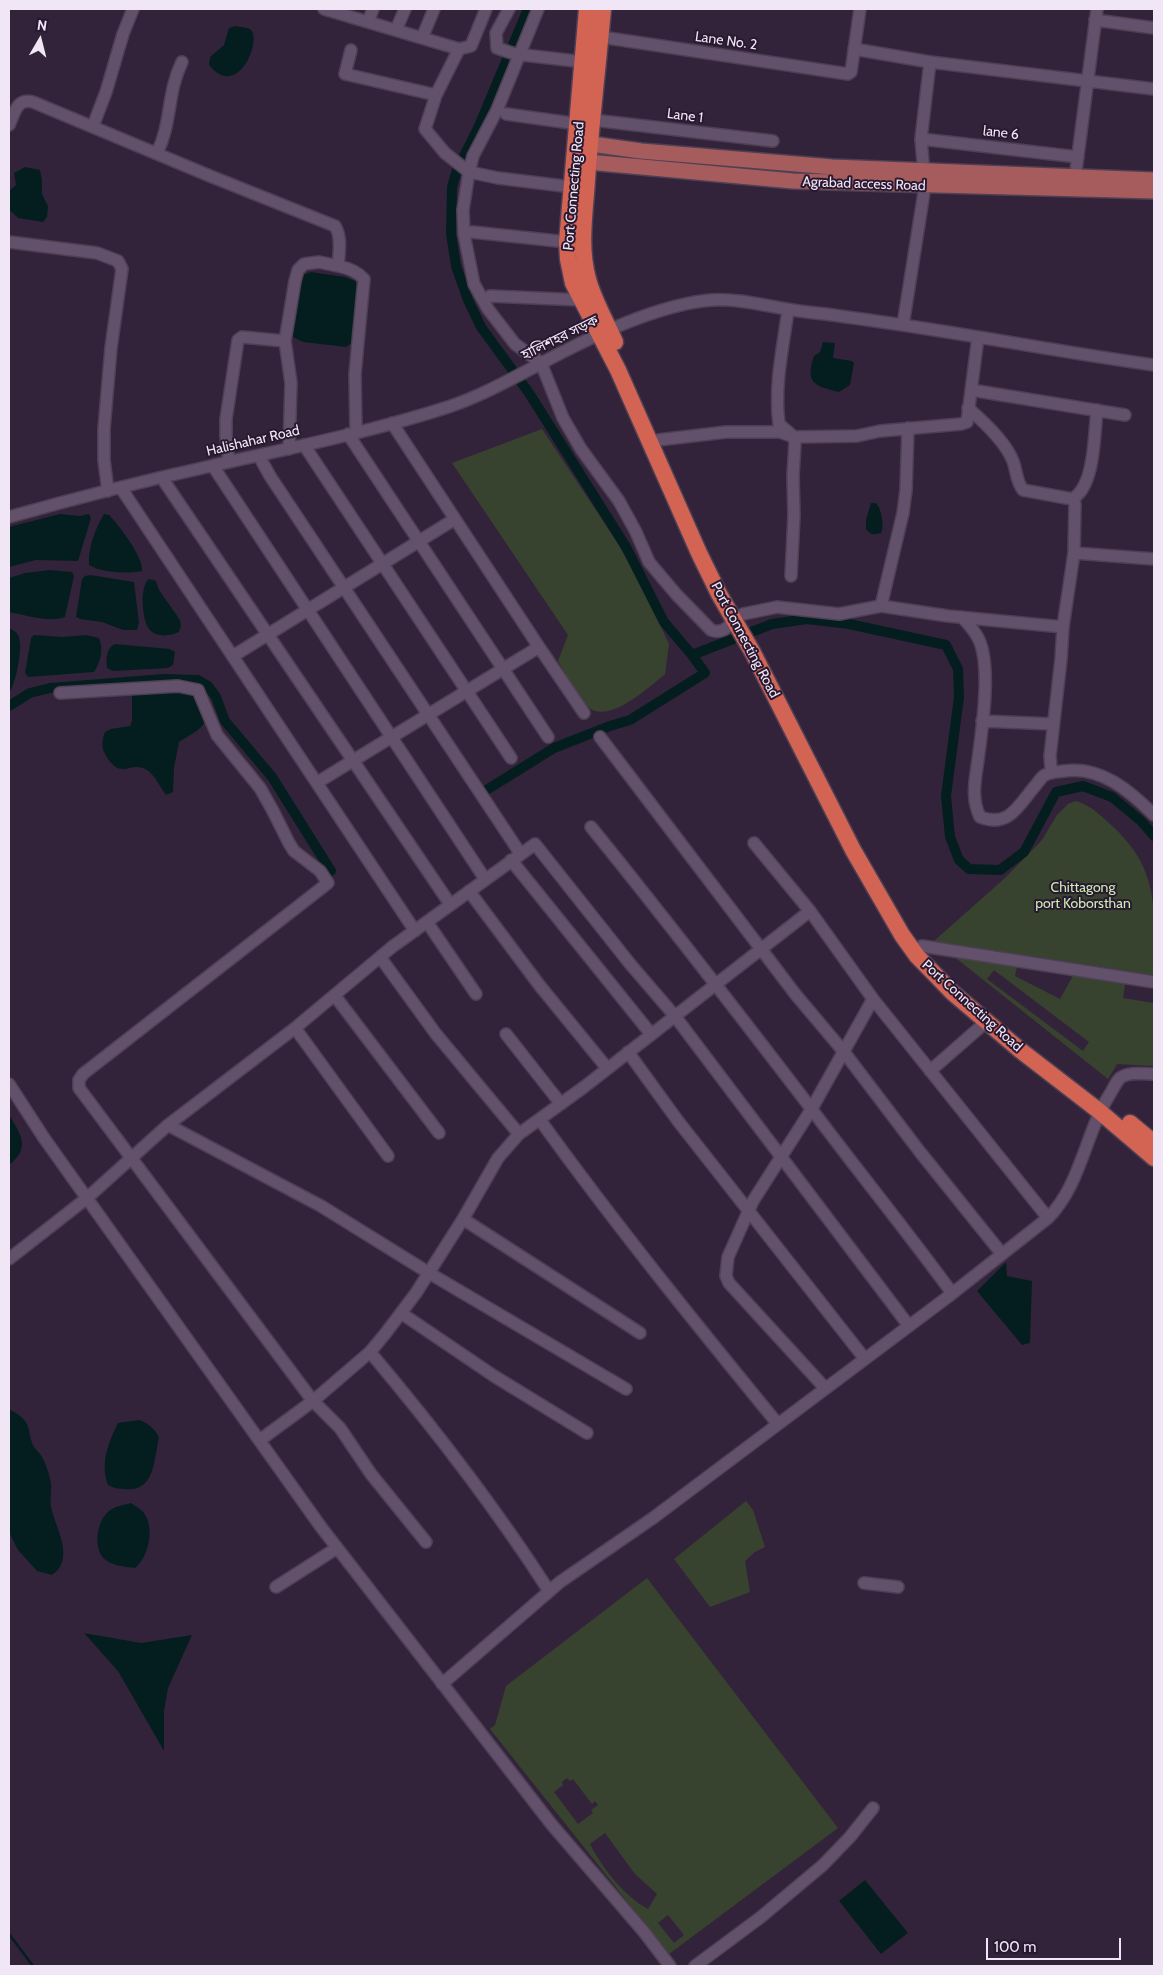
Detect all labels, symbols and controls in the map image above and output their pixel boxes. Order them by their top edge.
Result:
north arrow [15,15,65,65]
text: N [36,16,48,35]
street label: Lane No. 2 [694,28,758,54]
street label: Lane 1 [666,105,704,127]
street label: Port Connecting Road [560,121,588,251]
street label: lane 6 [982,123,1020,143]
street label: Agrabad access Road [802,173,926,195]
street label: হালিশহর সড়ক [519,312,601,364]
street label: Halishahar Road [205,422,301,460]
street label: Port Connecting Road [707,579,783,701]
park label: Chittagong port Koborsthan [1035,880,1131,912]
street label: Port Connecting Road [918,957,1026,1055]
scale bar [988,1928,1123,1960]
text: 100 m [994,1938,1036,1956]

